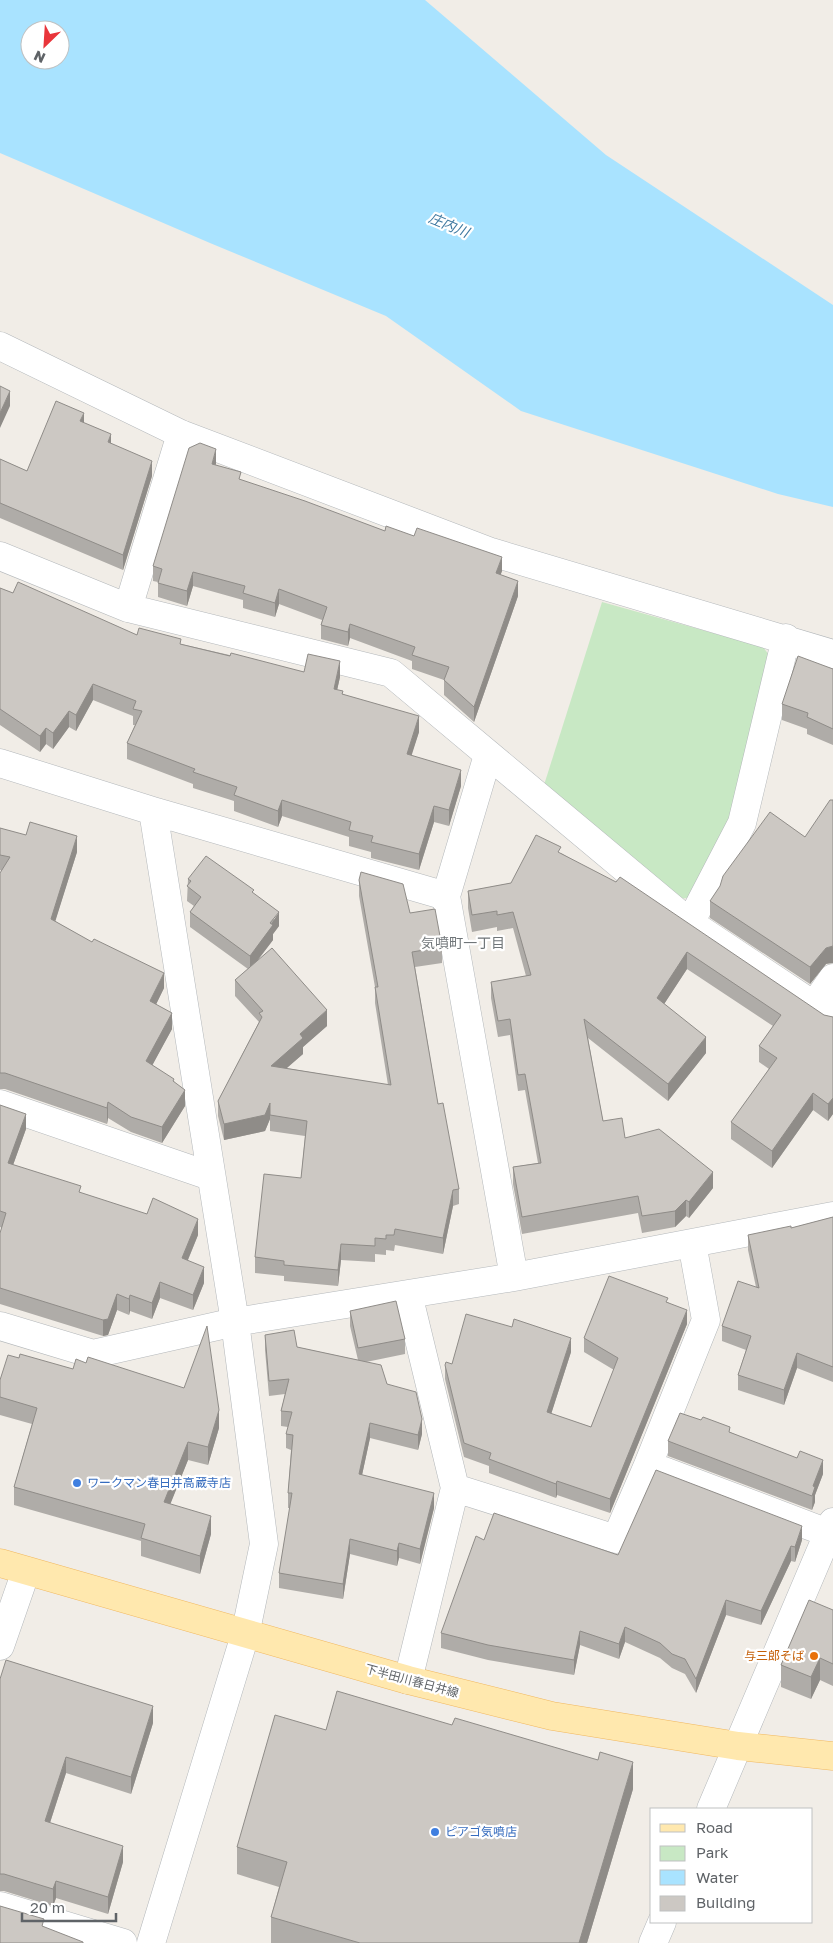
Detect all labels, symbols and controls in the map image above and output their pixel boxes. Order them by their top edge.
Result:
north arrow [20,20,70,70]
text: N [31,47,48,67]
water label: 庄内川 [427,209,474,241]
district label: 気噴町一丁目 [421,934,505,951]
place label: ワークマン春日井高蔵寺店 [87,1475,231,1490]
marker: ワークマン春日井高蔵寺店 [71,1477,83,1489]
place label: 与三郎そば [744,1648,804,1663]
marker: 与三郎そば [808,1650,820,1662]
street label: 下半田川春日井線 [364,1661,460,1700]
legend [650,1808,813,1923]
text: Road [696,1818,733,1836]
place label: ピアゴ気噴店 [445,1824,517,1839]
marker: ピアゴ気噴店 [429,1826,441,1838]
text: Park [696,1843,729,1861]
text: Water [696,1868,739,1886]
scale bar [22,1890,116,1922]
text: Building [696,1893,756,1911]
text: 20 m [30,1898,65,1916]

